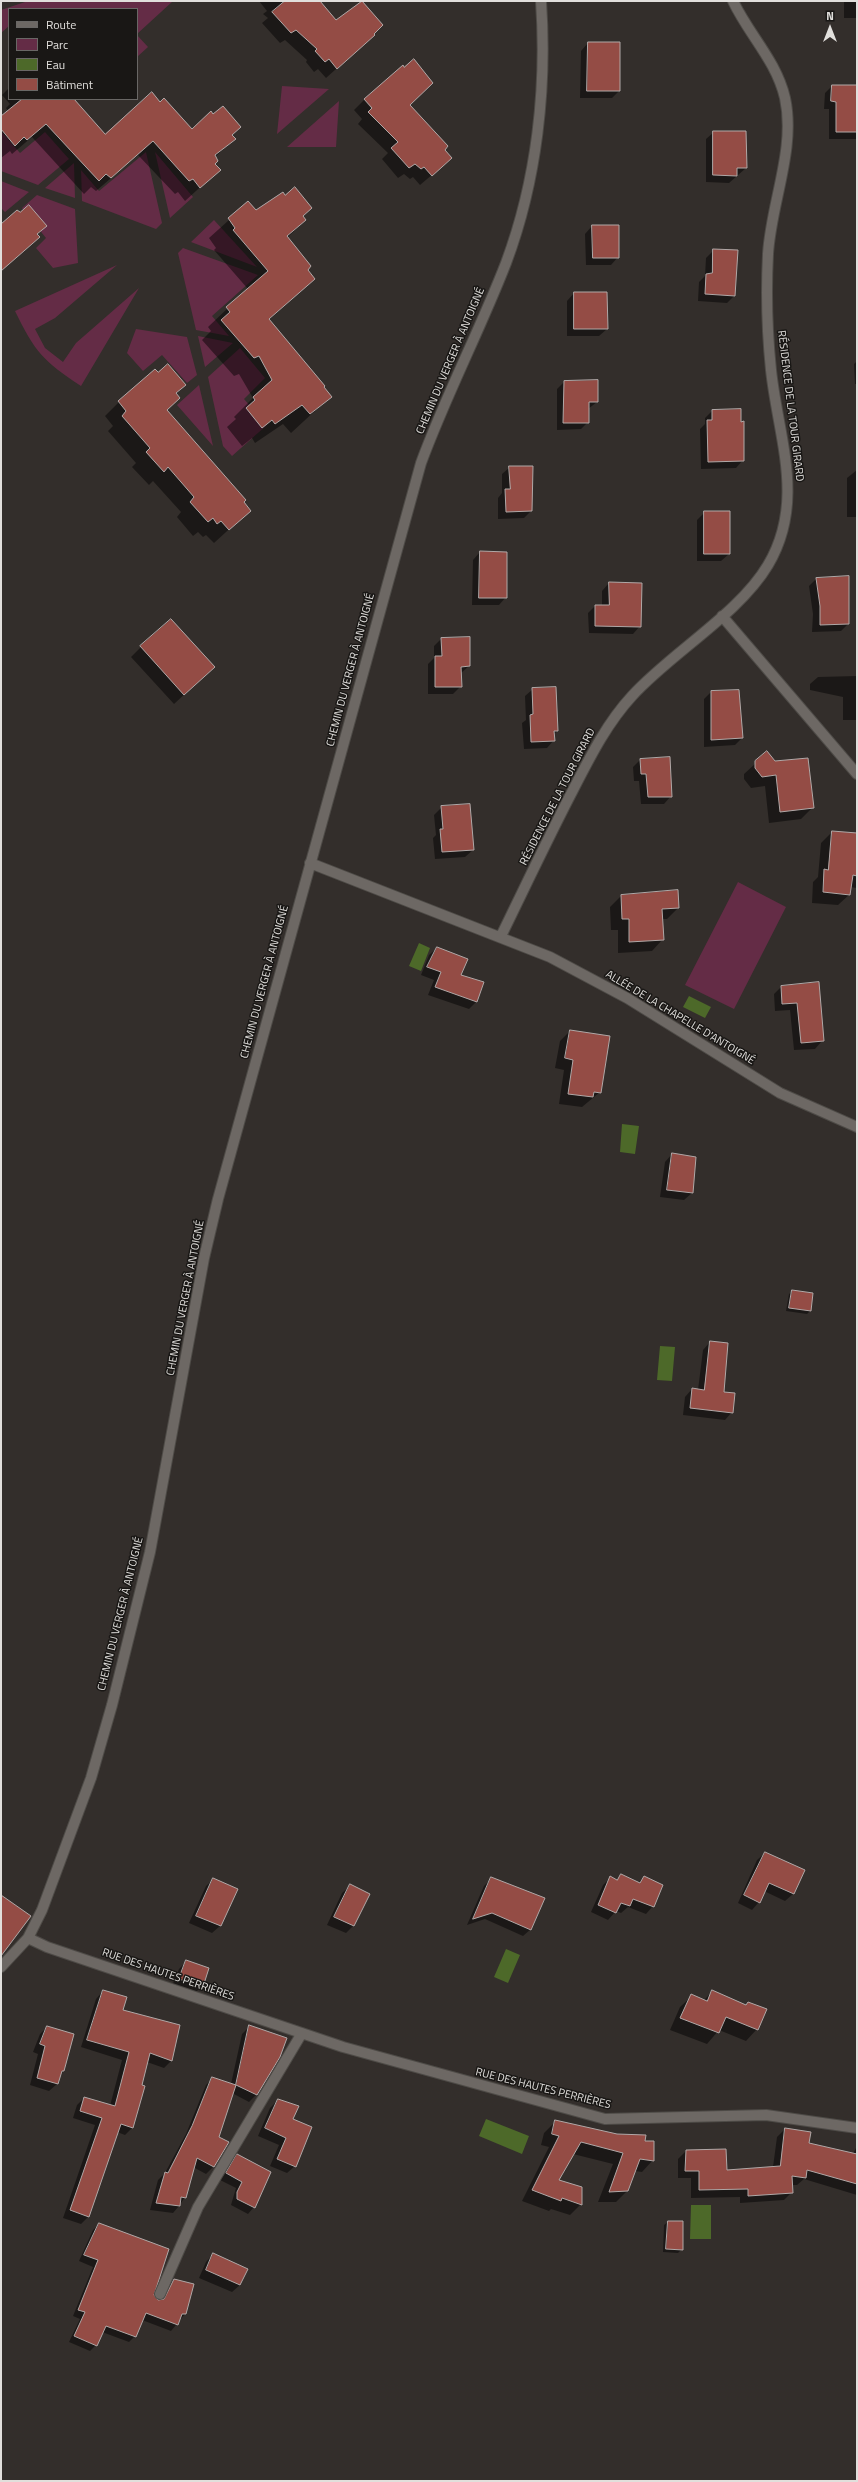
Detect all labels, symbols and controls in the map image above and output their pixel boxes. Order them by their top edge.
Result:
legend [8,8,138,100]
north arrow [810,8,850,48]
text: N [826,8,834,24]
text: Route [46,15,76,34]
text: Parc [46,35,68,54]
text: Eau [46,55,65,74]
text: Bâtiment [46,75,93,94]
street label: CHEMIN DU VERGER À ANTOIGNÉ [414,286,488,436]
street label: RÉSIDENCE DE LA TOUR GIRARD [774,330,806,482]
street label: CHEMIN DU VERGER À ANTOIGNÉ [324,592,378,748]
street label: RÉSIDENCE DE LA TOUR GIRARD [518,726,598,868]
street label: CHEMIN DU VERGER À ANTOIGNÉ [238,904,292,1060]
street label: ALLÉE DE LA CHAPELLE D'ANTOIGNÉ [603,968,757,1068]
street label: CHEMIN DU VERGER À ANTOIGNÉ [164,1219,208,1377]
street label: CHEMIN DU VERGER À ANTOIGNÉ [95,1536,147,1692]
street label: RUE DES HAUTES PERRIÈRES [100,1946,236,2004]
street label: RUE DES HAUTES PERRIÈRES [474,2066,612,2112]

